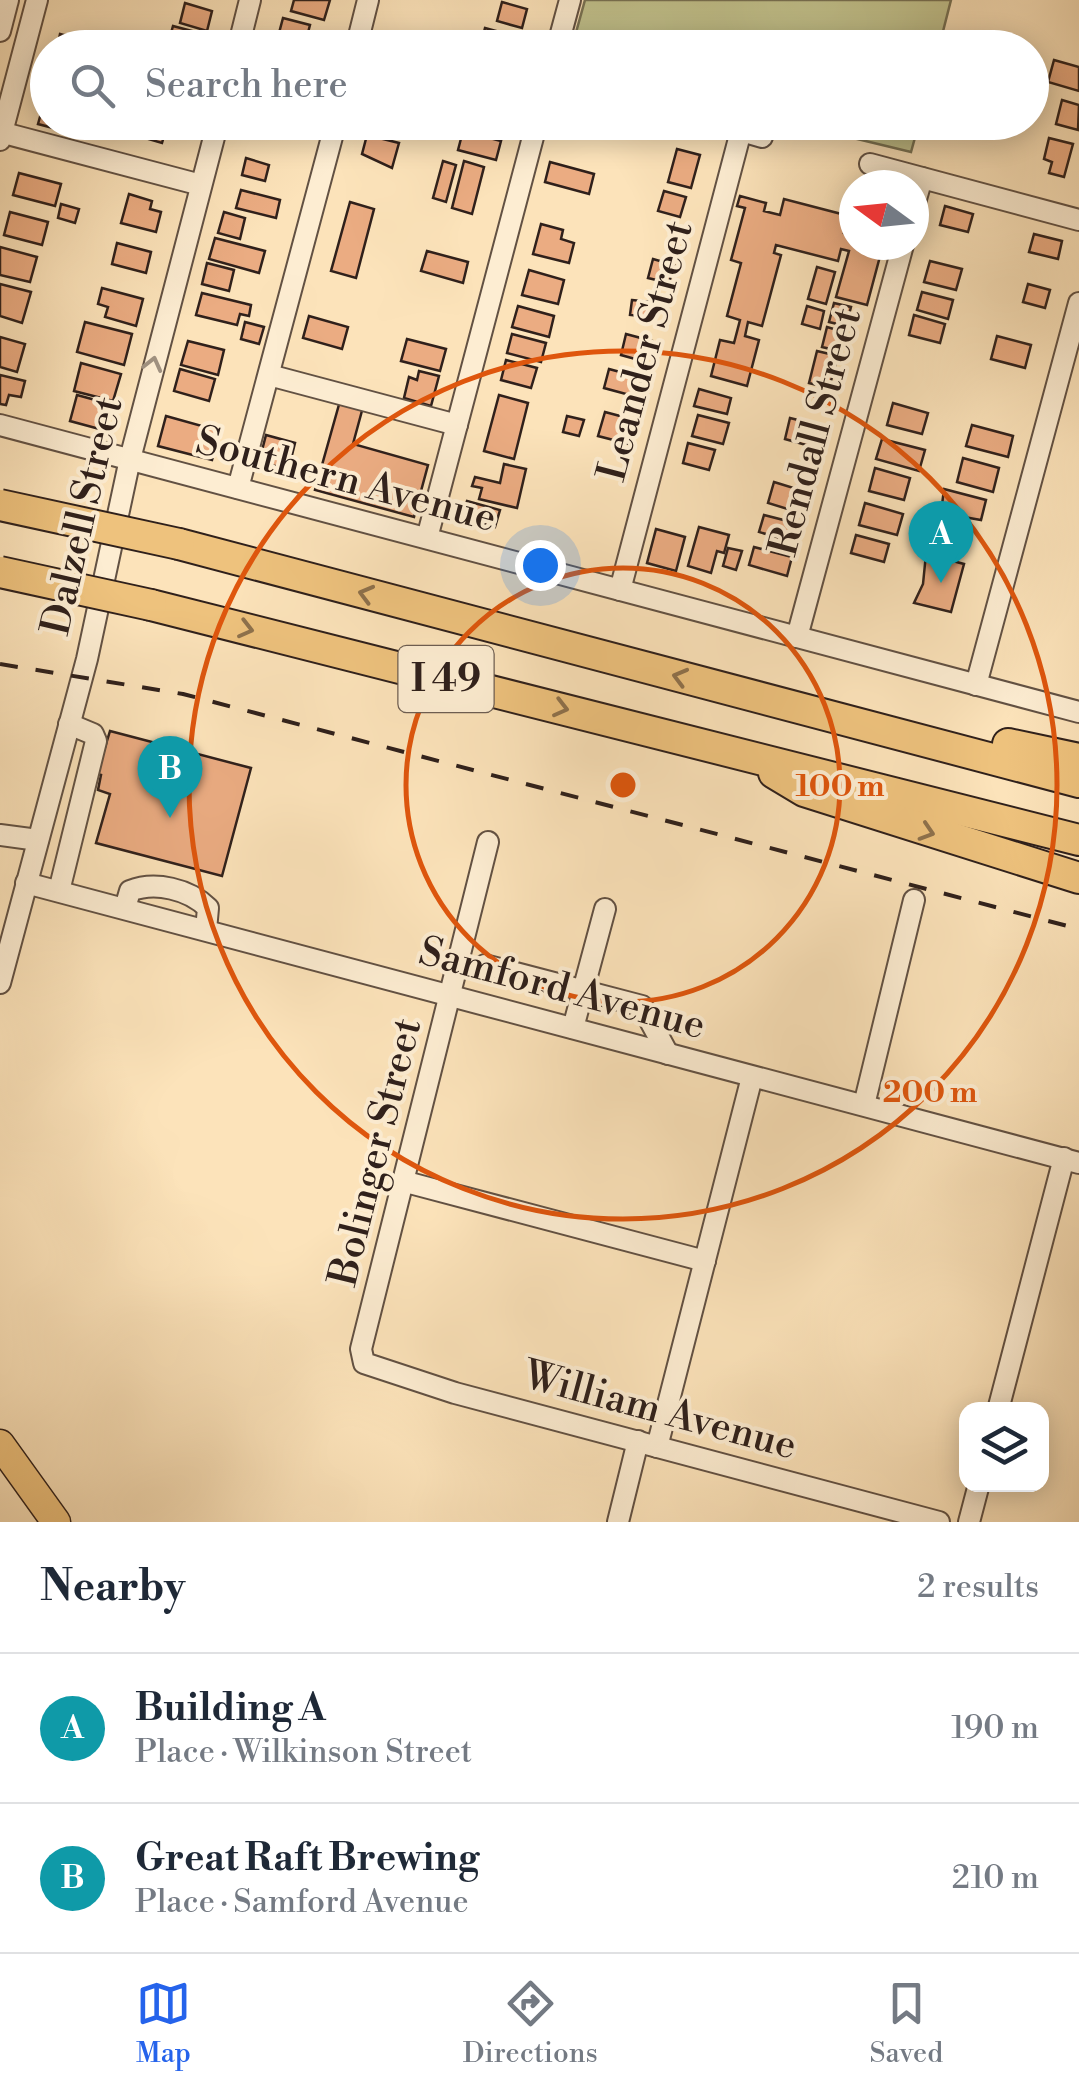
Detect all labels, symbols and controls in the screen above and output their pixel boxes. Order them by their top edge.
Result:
search box [30,30,1049,140]
icon: search [65,58,120,113]
text: Search here [145,62,348,109]
north arrow [839,170,929,260]
street label: Leander Street [587,215,705,487]
street label: Rendall Street [759,302,873,562]
one-way arrow [142,356,163,373]
street label: Dalzell Street [31,392,135,640]
street label: Southern Avenue [190,416,502,544]
pin: A [908,500,974,583]
your location [515,540,566,591]
one-way arrow [357,584,375,605]
one-way arrow [237,617,254,638]
road number: I 49 [398,646,494,712]
one-way arrow [672,668,689,689]
one-way arrow [552,696,569,717]
pin: B [138,736,202,818]
centre of rings [605,767,641,803]
text: 100 m [795,768,885,806]
one-way arrow [918,820,935,840]
street label: Samford Avenue [413,927,711,1051]
street label: Bolinger Street [318,1013,434,1292]
text: 200 m [883,1074,977,1112]
street label: William Avenue [516,1350,802,1471]
map controls [959,1402,1049,1492]
button: layers [959,1402,1049,1492]
text: Nearby [40,1561,185,1614]
text: 2 results [917,1567,1039,1607]
text: Building A [135,1685,326,1732]
text: A [61,1708,84,1748]
text: 190 m [951,1708,1039,1748]
text: Place · Wilkinson Street [135,1732,472,1772]
text: Great Raft Brewing [135,1835,479,1882]
text: B [60,1858,85,1898]
text: 210 m [952,1858,1039,1898]
text: Place · Samford Avenue [135,1882,469,1922]
tab: Map [136,1976,191,2071]
tab: Directions [463,1976,598,2071]
tab: Saved [870,1976,943,2071]

